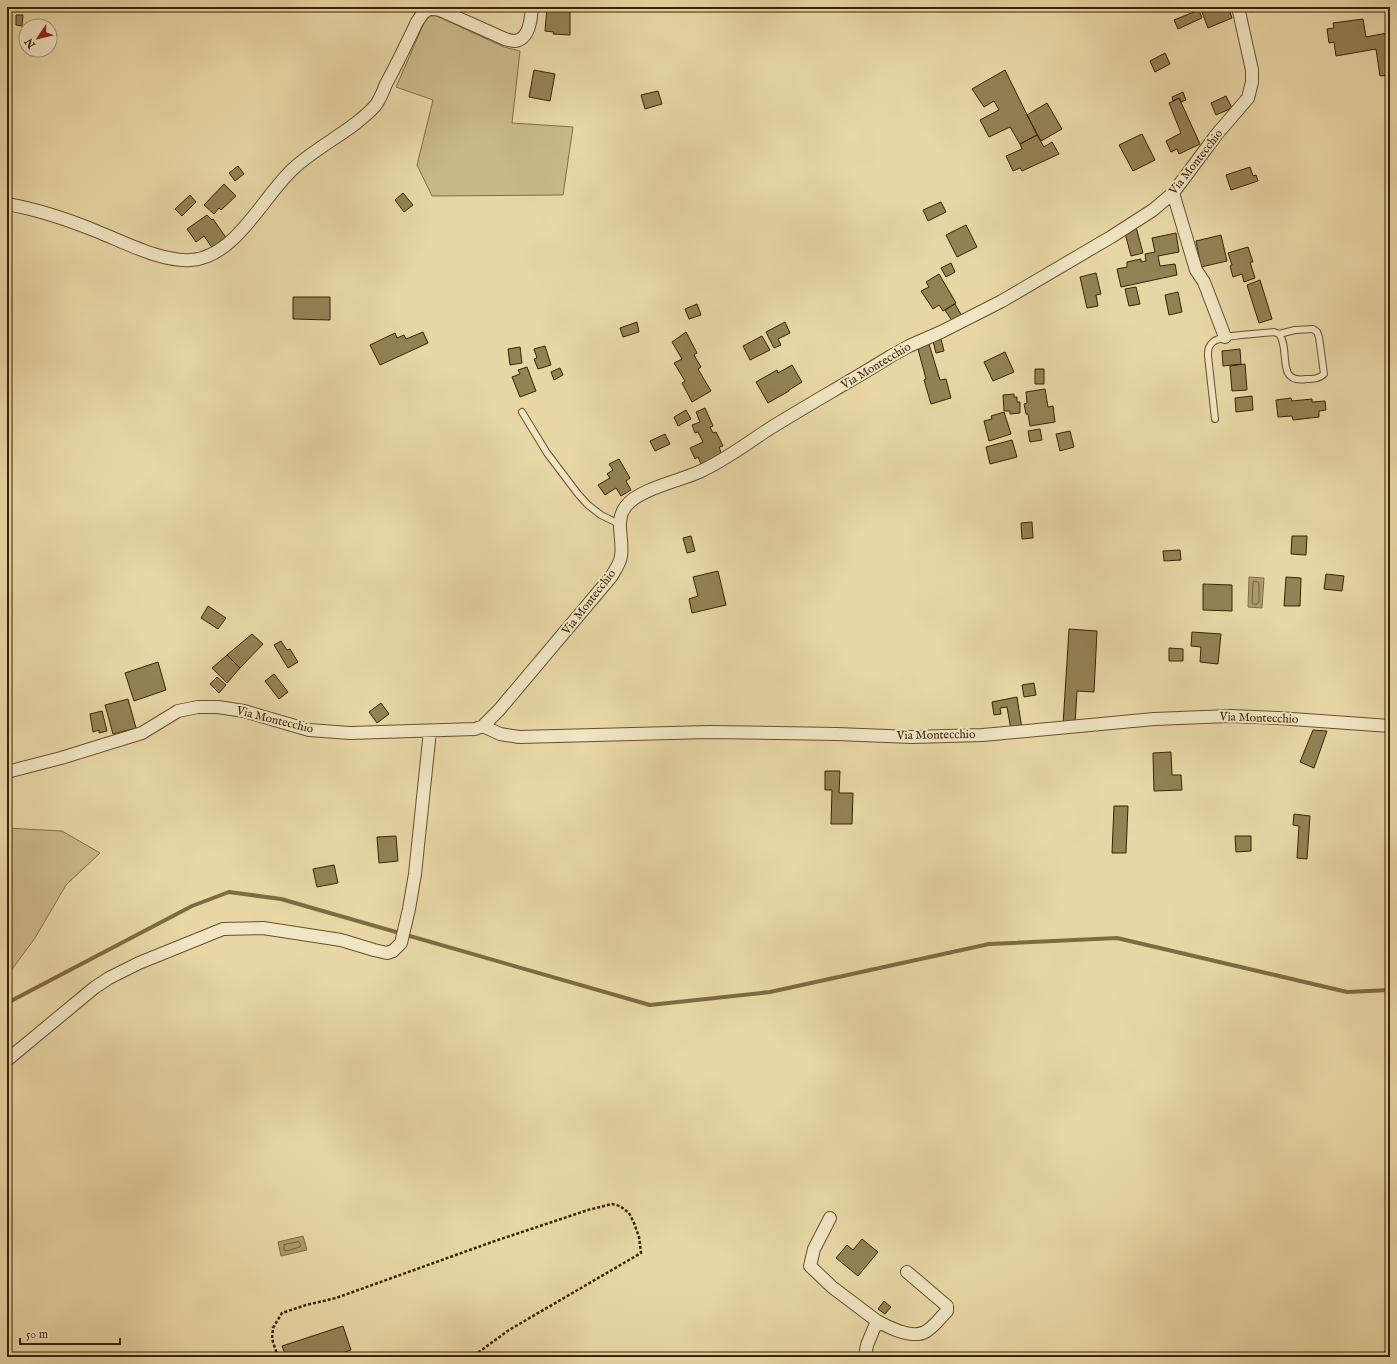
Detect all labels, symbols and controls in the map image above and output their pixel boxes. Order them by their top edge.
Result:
north arrow [18,18,58,58]
text: N [22,35,40,52]
street label: Via Montecchio [1165,126,1226,198]
street label: Via Montecchio [838,339,914,393]
street label: Via Montecchio [558,566,619,638]
street label: Via Montecchio [234,703,316,737]
street label: Via Montecchio [1218,709,1299,727]
street label: Via Montecchio [896,727,976,743]
scale bar [20,1320,120,1346]
text: 50 m [26,1327,48,1342]

